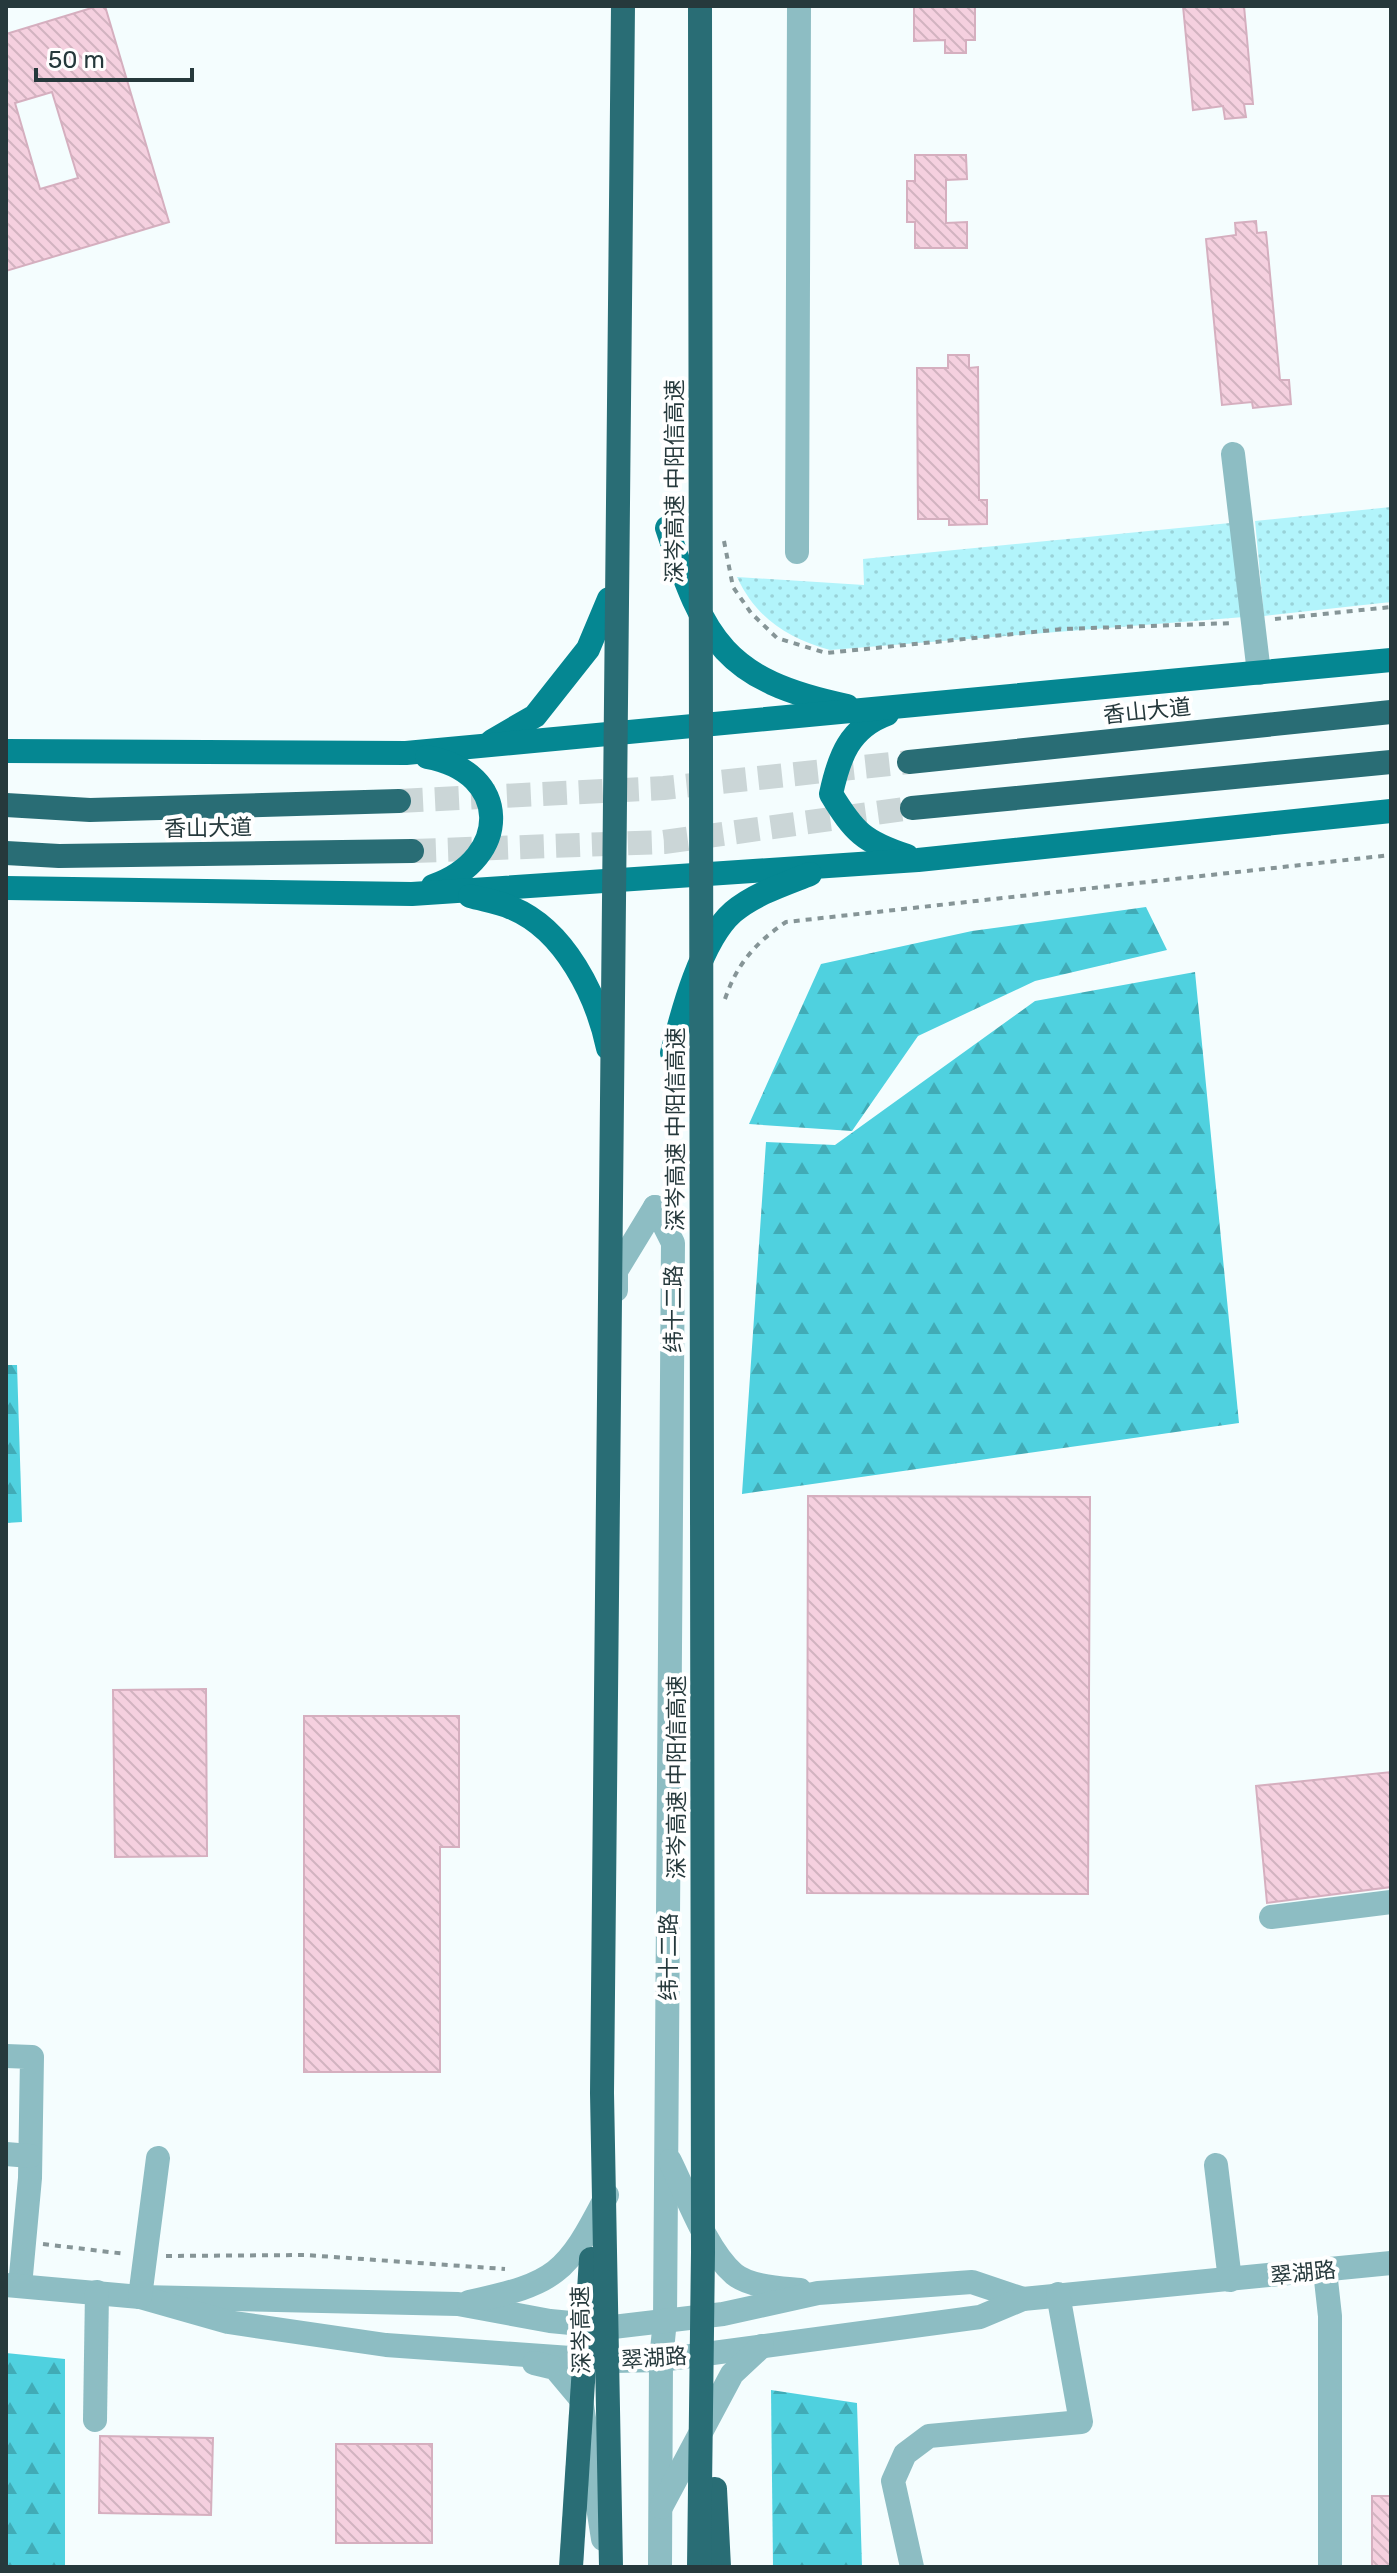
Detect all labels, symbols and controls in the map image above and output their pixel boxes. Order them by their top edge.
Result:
scale bar [36,32,192,82]
text: 50 m [48,46,105,74]
street label: 深岑高速 中阳信高速 [661,379,688,583]
street label: 香山大道 [1102,693,1192,729]
street label: 香山大道 [164,814,252,842]
street label: 深岑高速 中阳信高速 [662,1027,689,1231]
street label: 纬十二路 [660,1265,687,1353]
street label: 深岑高速 中阳信高速 [663,1675,690,1879]
street label: 纬十二路 [655,1913,682,2001]
street label: 翠湖路 [1269,2256,1337,2290]
street label: 深岑高速 [567,2286,595,2374]
street label: 翠湖路 [620,2342,688,2374]

